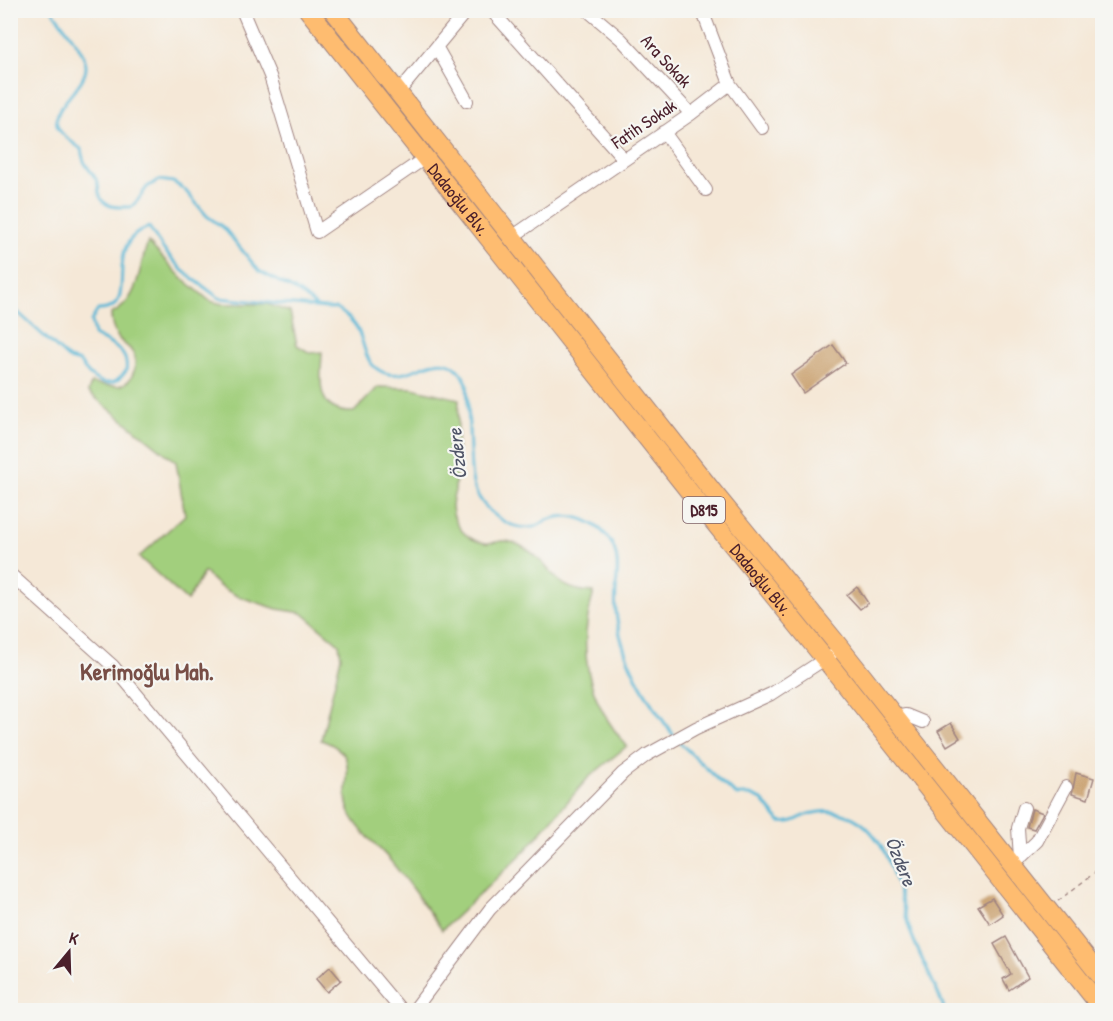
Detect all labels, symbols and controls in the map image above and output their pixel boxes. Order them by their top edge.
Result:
street label: Ara Sokak [635,29,698,93]
street label: Fatih Sokak [606,92,682,155]
street label: Dadaoğlu Blv. [422,158,495,241]
water label: Özdere [440,426,473,481]
road number: D815 [683,497,725,523]
street label: Dadaoğlu Blv. [724,538,798,621]
district label: Kerimoğlu Mah. [80,655,214,688]
water label: Özdere [879,832,924,891]
north arrow [39,922,99,982]
text: K [66,926,82,950]

